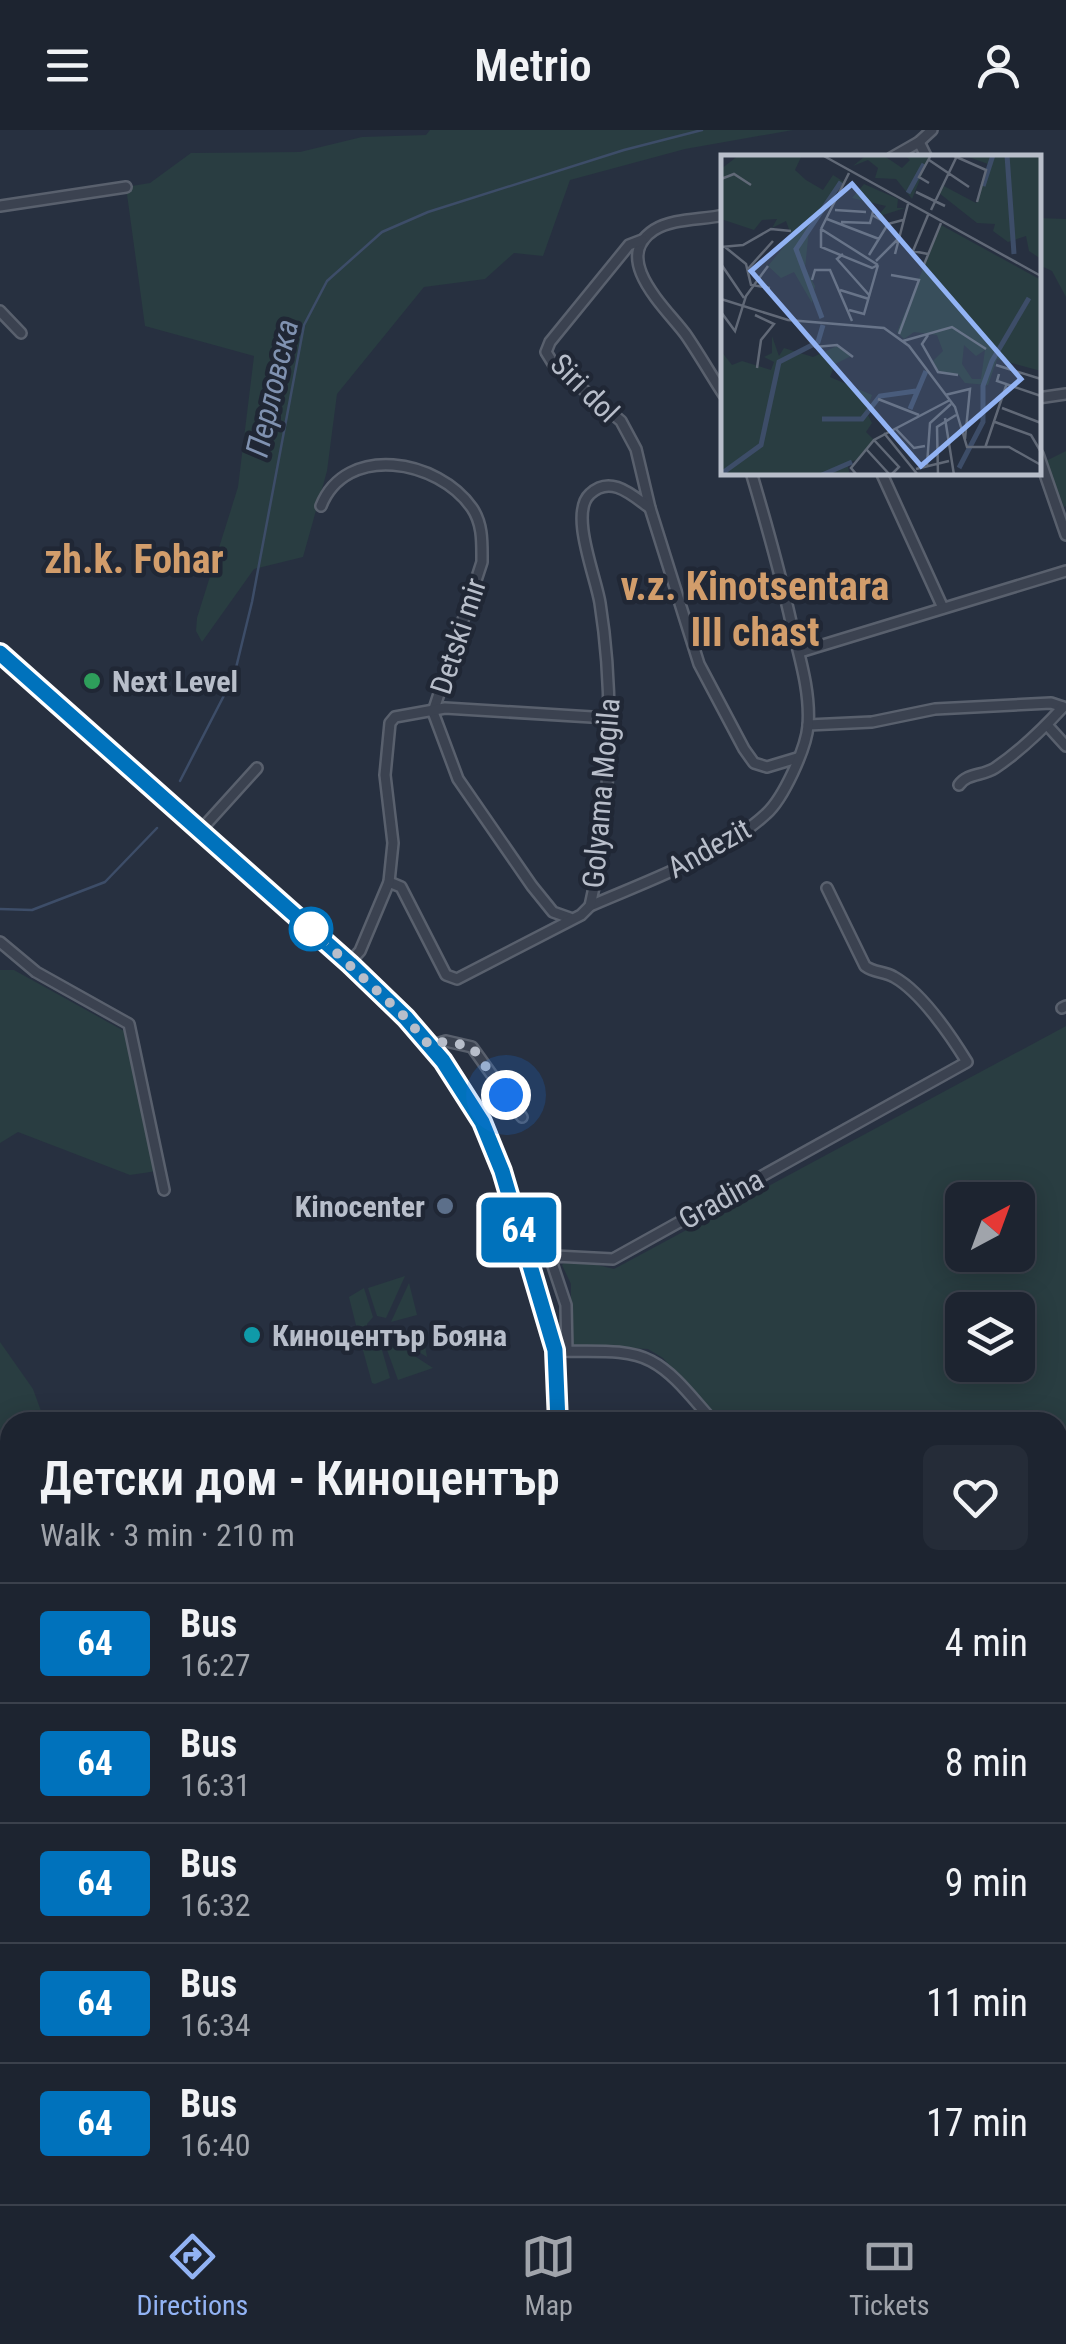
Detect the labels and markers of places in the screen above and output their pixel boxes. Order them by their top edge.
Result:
place label: Next Level [112,664,238,699]
marker: Next Level [81,670,103,692]
unlabelled marker [290,908,332,950]
place label: Kinocenter [295,1189,425,1224]
marker: Kinocenter [434,1195,456,1217]
place label: Киноцентър Бояна [272,1318,507,1353]
marker: Киноцентър Бояна [241,1324,263,1346]

